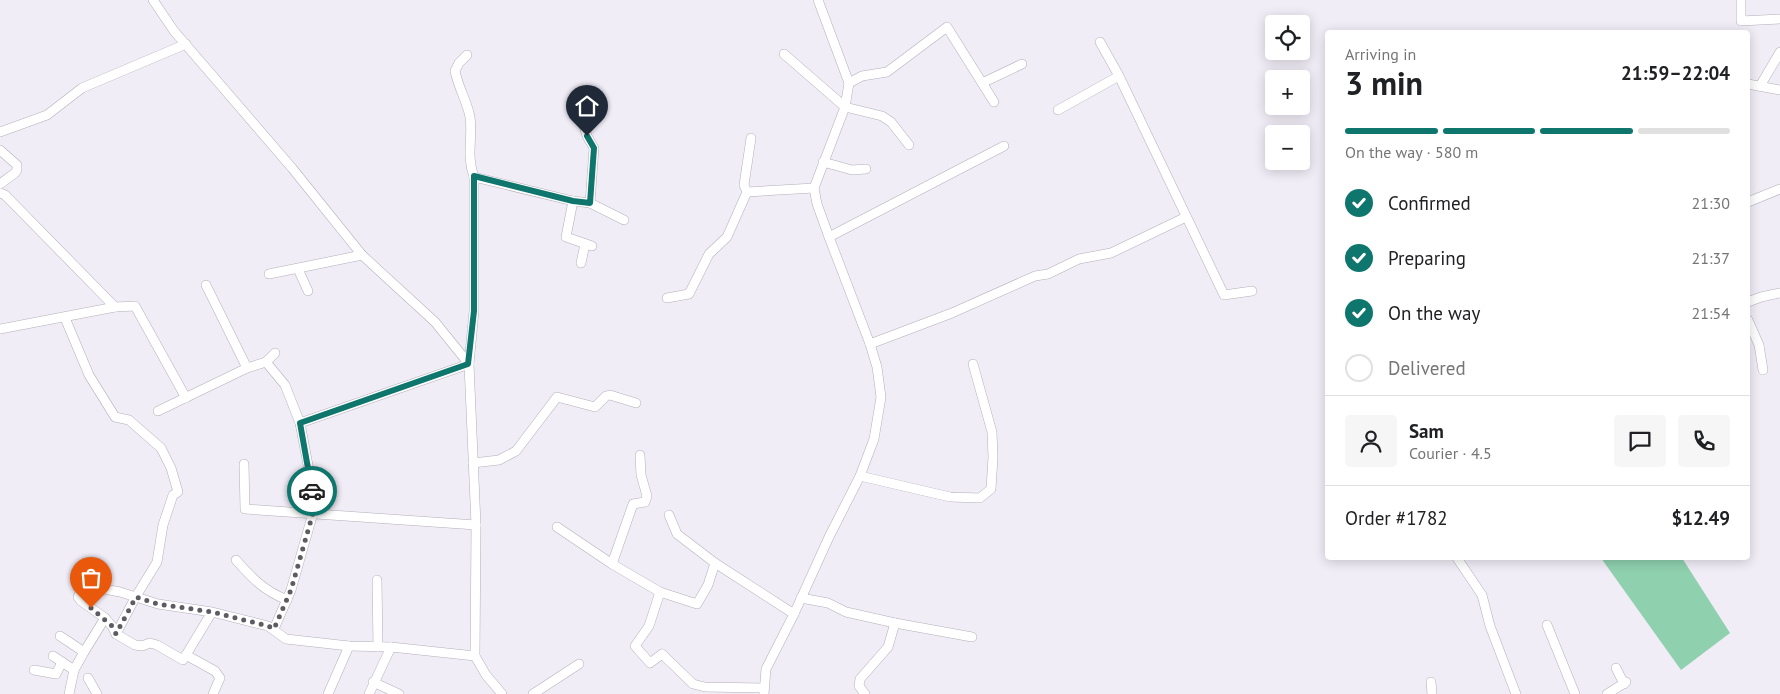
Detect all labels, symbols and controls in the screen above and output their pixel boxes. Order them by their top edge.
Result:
map controls [1265,15,1310,170]
button: locate [1265,15,1310,60]
text: Arriving in [1345,44,1416,64]
text: 21:59–22:04 [1621,61,1730,85]
text: 3 min [1345,62,1423,104]
button: + [1265,70,1310,115]
pin [566,85,608,136]
icon: home [573,92,601,120]
button: − [1265,125,1310,170]
text: On the way · 580 m [1345,142,1478,162]
icon: check [1345,189,1373,217]
text: Confirmed [1388,191,1471,215]
text: 21:30 [1692,193,1730,213]
icon: check [1345,244,1373,272]
text: Preparing [1388,246,1466,270]
text: 21:37 [1692,248,1730,268]
icon: check [1345,299,1373,327]
text: On the way [1388,301,1480,325]
text: 21:54 [1692,303,1730,323]
text: Delivered [1388,356,1466,380]
button: person [1345,415,1397,467]
button: chat [1614,415,1666,467]
button: phone [1678,415,1730,467]
text: Sam [1409,419,1444,443]
text: Courier · 4.5 [1409,443,1492,463]
courier [287,466,337,516]
icon: car [298,477,326,505]
text: Order #1782 [1345,506,1448,530]
text: $12.49 [1671,506,1730,530]
pin [70,557,112,608]
icon: bag [77,564,105,592]

